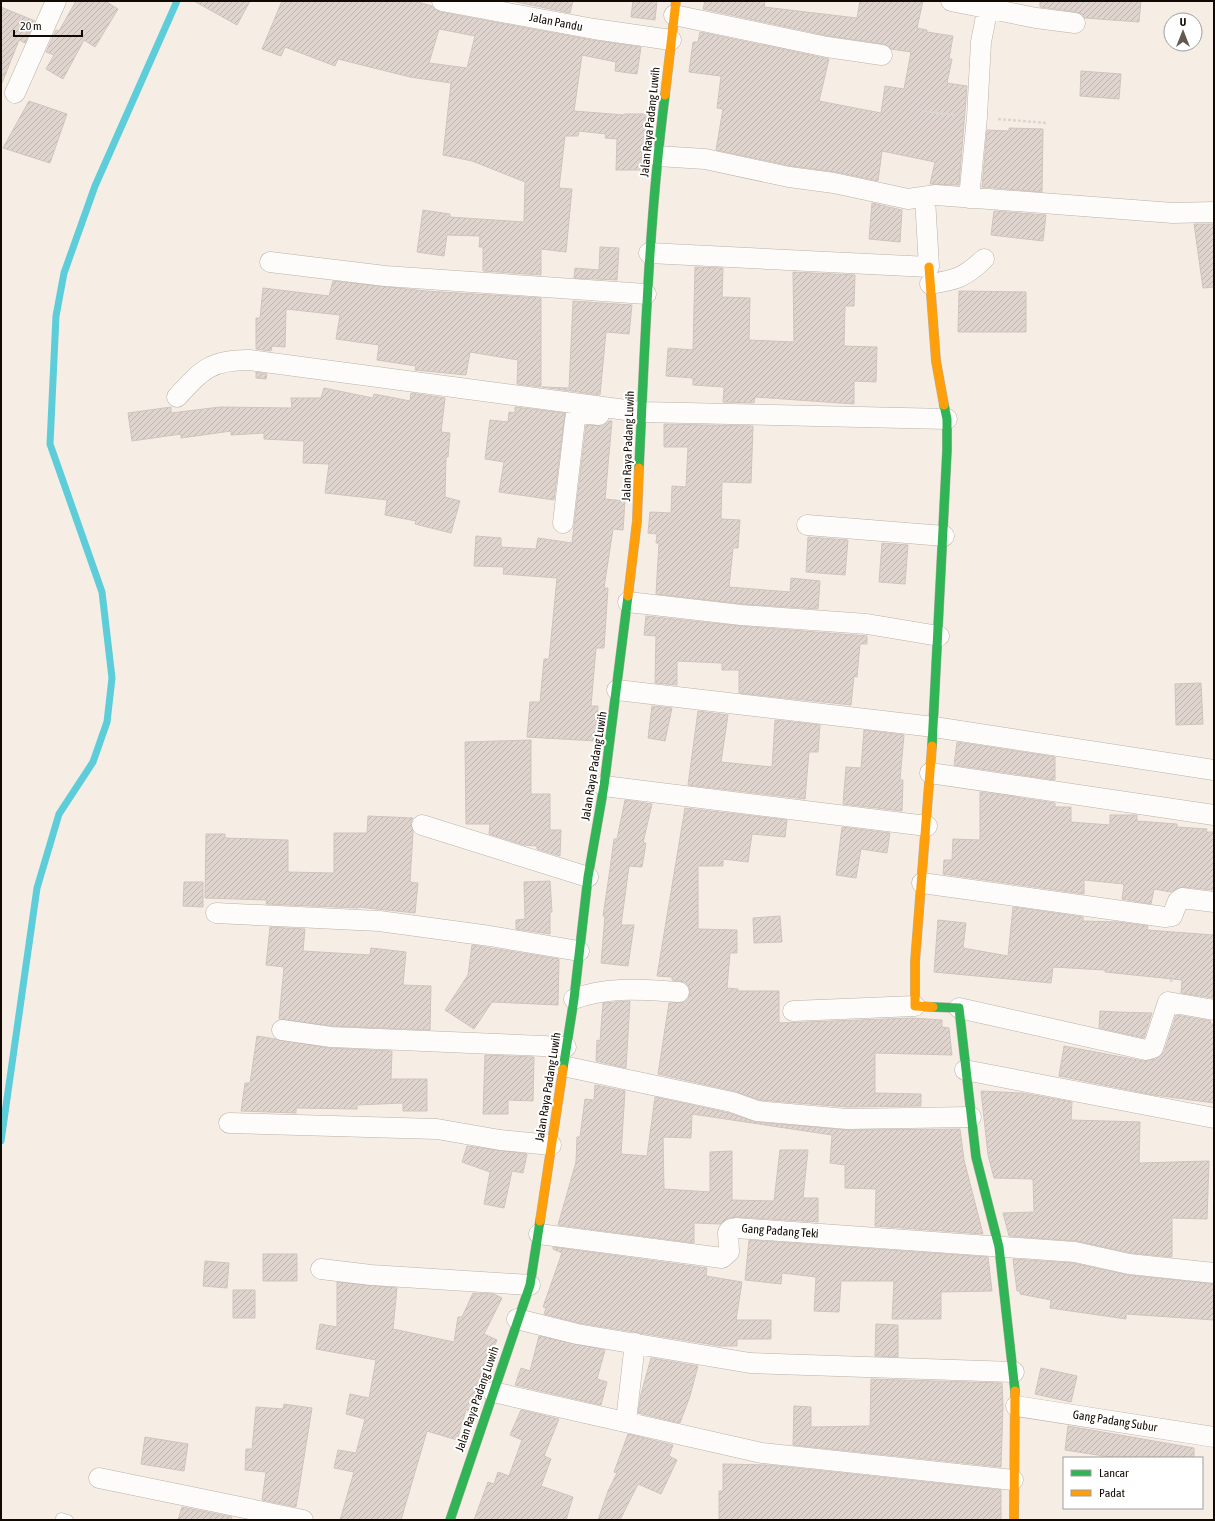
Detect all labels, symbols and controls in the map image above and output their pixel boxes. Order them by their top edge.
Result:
street label: Jalan Pandu [528,10,584,34]
scale bar [14,12,82,38]
north arrow [1163,12,1203,52]
text: U [1180,16,1186,28]
text: 20 m [20,19,42,33]
street label: Jalan Raya Padang Luwih [637,66,663,178]
street label: Jalan Raya Padang Luwih [619,391,637,501]
street label: Jalan Raya Padang Luwih [578,710,610,822]
street label: Jalan Raya Padang Luwih [532,1031,564,1143]
street label: Gang Padang Teki [741,1221,819,1241]
street label: Jalan Raya Padang Luwih [452,1344,502,1454]
street label: Gang Padang Subur [1072,1407,1159,1435]
legend [1063,1457,1203,1509]
text: Lancar [1099,1466,1129,1480]
text: Padat [1099,1486,1125,1500]

